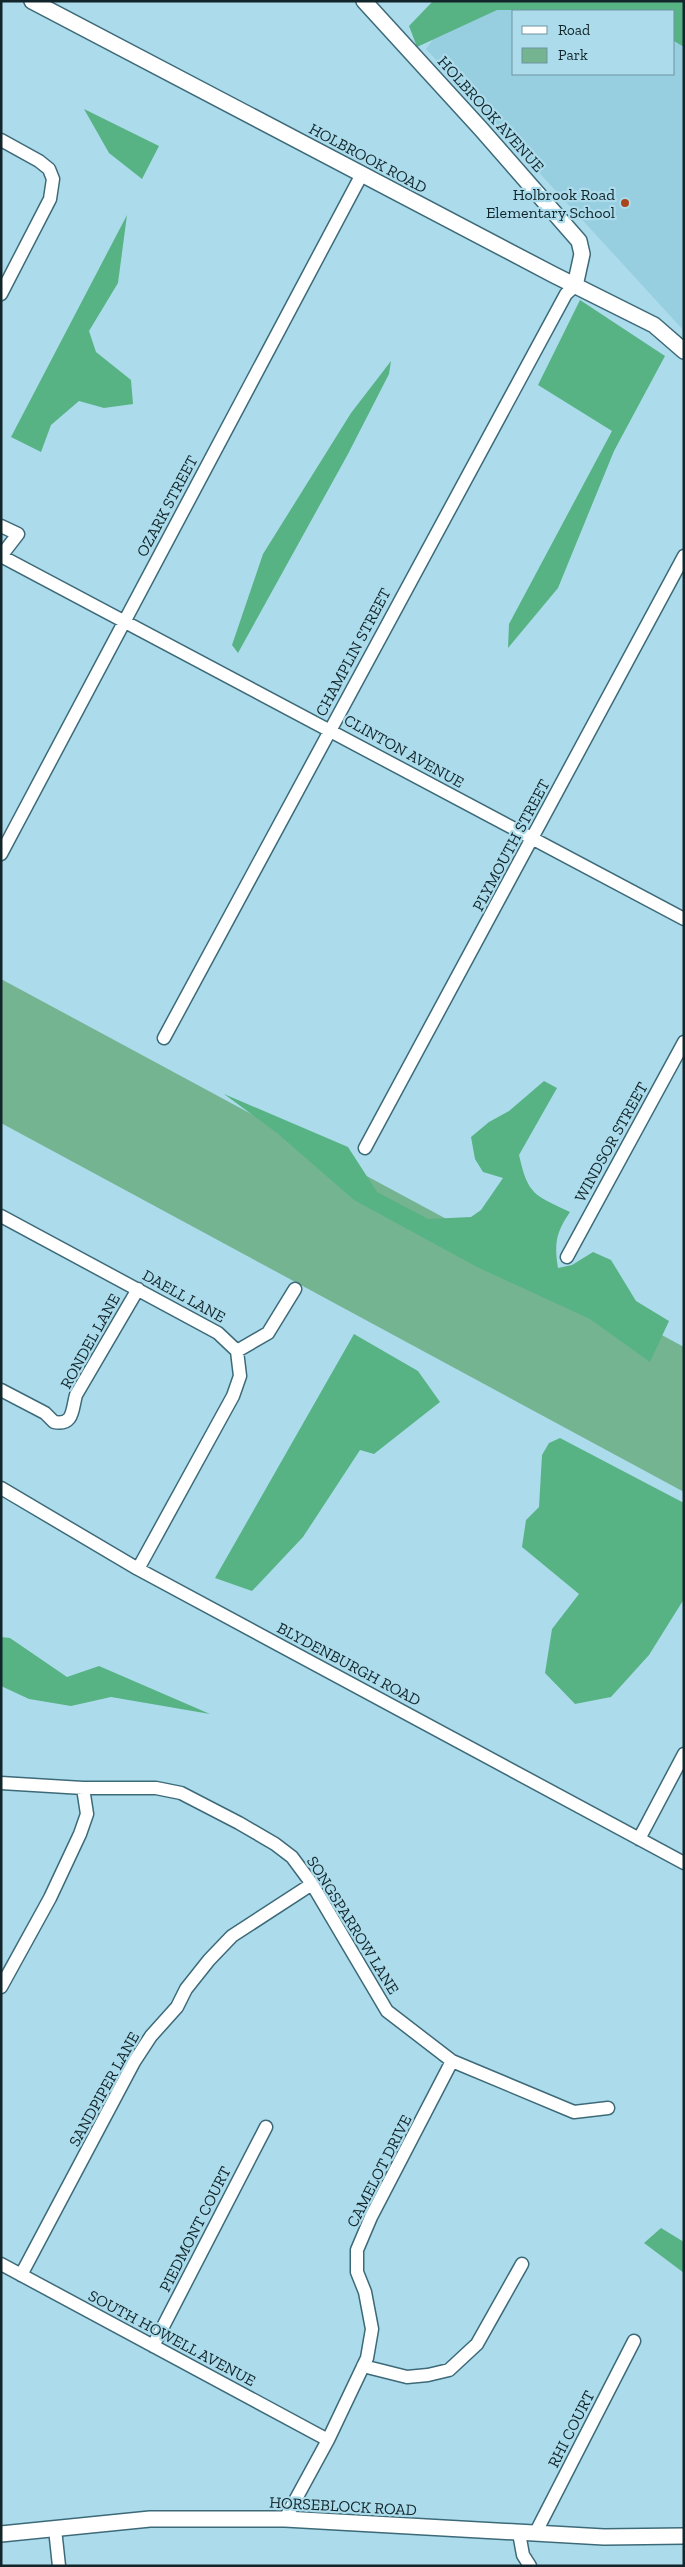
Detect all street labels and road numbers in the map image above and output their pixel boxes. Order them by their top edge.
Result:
street label: HOLBROOK AVENUE [434,52,548,176]
street label: HOLBROOK ROAD [306,119,430,197]
street label: OZARK STREET [132,452,202,560]
street label: CHAMPLIN STREET [311,585,395,719]
street label: CLINTON AVENUE [341,710,467,792]
street label: PLYMOUTH STREET [468,776,554,914]
street label: WINDSOR STREET [570,1079,652,1205]
street label: DAELL LANE [139,1265,229,1327]
street label: RONDEL LANE [56,1290,124,1392]
street label: BLYDENBURGH ROAD [274,1618,424,1710]
street label: SONGSPARROW LANE [303,1852,403,1998]
street label: SANDPIPER LANE [65,2028,143,2150]
street label: CAMELOT DRIVE [342,2112,416,2230]
street label: PIEDMONT COURT [155,2163,235,2295]
street label: SOUTH HOWELL AVENUE [85,2286,259,2390]
street label: RHI COURT [544,2387,599,2471]
street label: HORSEBLOCK ROAD [269,2493,417,2519]

